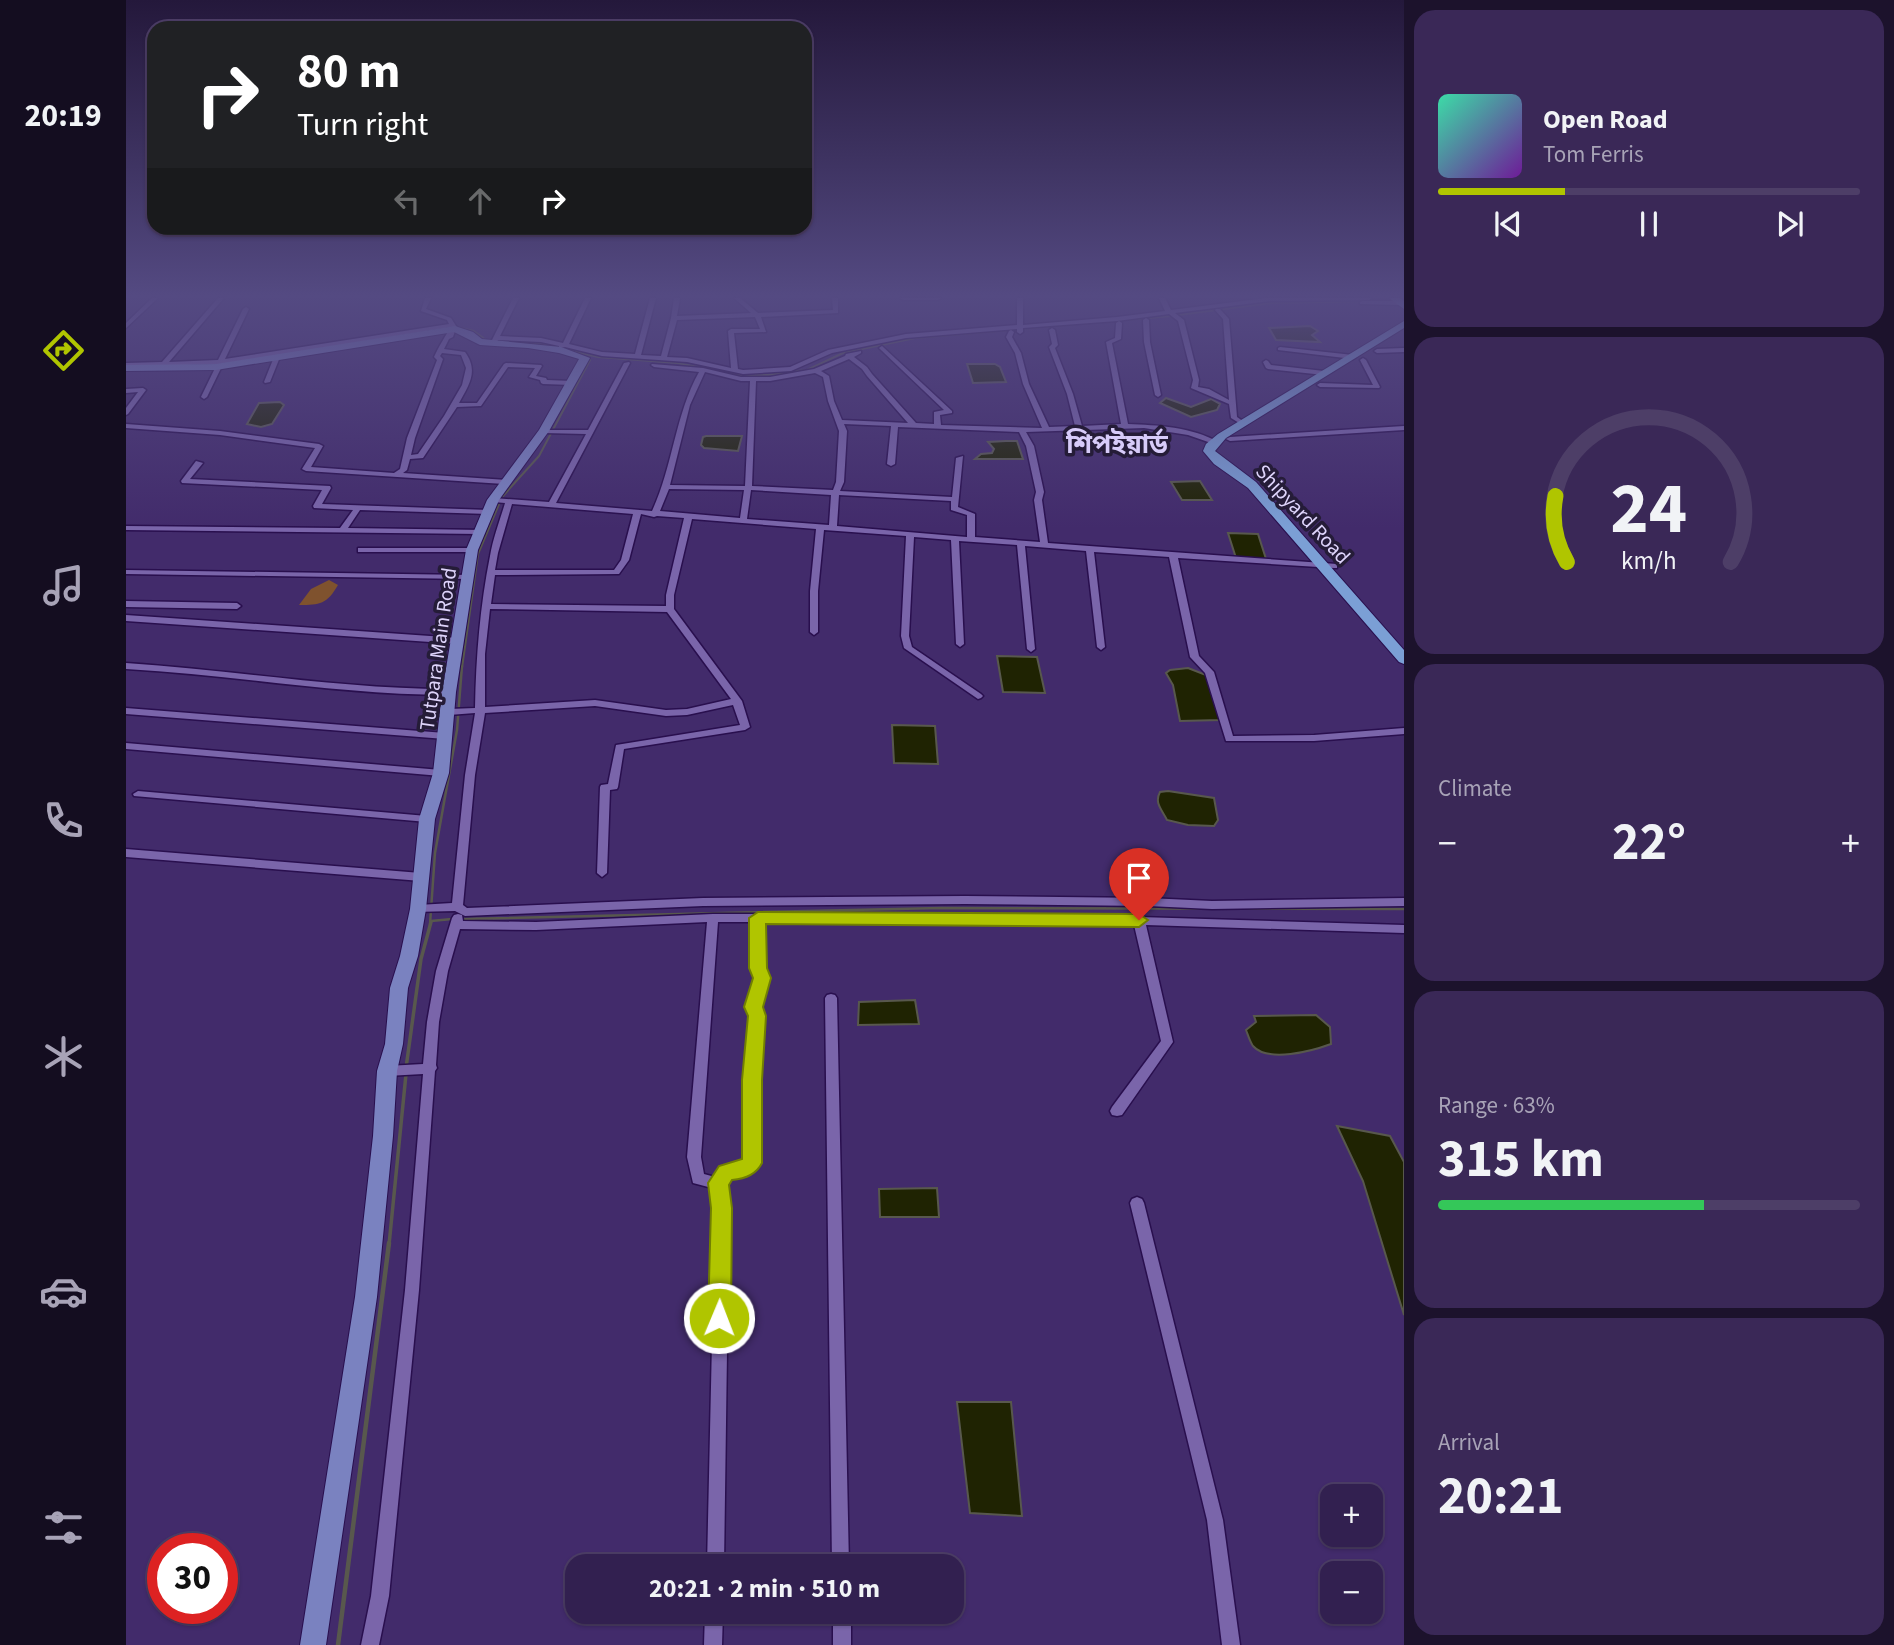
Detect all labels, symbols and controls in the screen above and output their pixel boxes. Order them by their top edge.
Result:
text: 80 m [297,37,401,107]
icon: right [182,49,273,140]
text: 20:19 [24,93,102,139]
text: Open Road [1543,101,1668,138]
text: Turn right [297,102,428,148]
text: Tom Ferris [1543,138,1644,171]
icon: left [388,182,426,220]
icon: ahead [461,182,499,220]
icon: right [534,182,572,220]
icon: previous [1489,205,1527,243]
icon: pause [1630,205,1668,243]
icon: next [1771,205,1809,243]
icon: directions [39,326,88,375]
district label: শিপইয়ার্ড [1065,426,1168,463]
street label: Shipyard Road [1249,457,1357,571]
text: 24 [1611,457,1687,561]
text: km/h [1621,542,1677,578]
icon: music [39,561,88,610]
street label: Tutpara Main Road [412,566,464,732]
text: Climate [1438,772,1512,805]
icon: phone [39,796,88,845]
text: 22° [1612,806,1686,880]
text: − [1438,817,1457,871]
text: + [1841,817,1860,871]
pin [1109,848,1169,920]
icon: arrive [1120,859,1158,897]
icon: climate [39,1032,88,1081]
text: Range · 63% [1438,1089,1555,1122]
text: 315 km [1438,1123,1604,1197]
icon: car [39,1267,88,1316]
position arrow [682,1281,756,1355]
text: Arrival [1438,1426,1500,1459]
text: 20:21 [1438,1460,1563,1534]
map controls [1320,1484,1383,1624]
button: + [1320,1484,1383,1547]
icon: filters [39,1503,88,1552]
speed limit sign: 30 [147,1533,238,1624]
button: − [1320,1561,1383,1624]
text: 20:21 · 2 min · 510 m [649,1570,880,1607]

